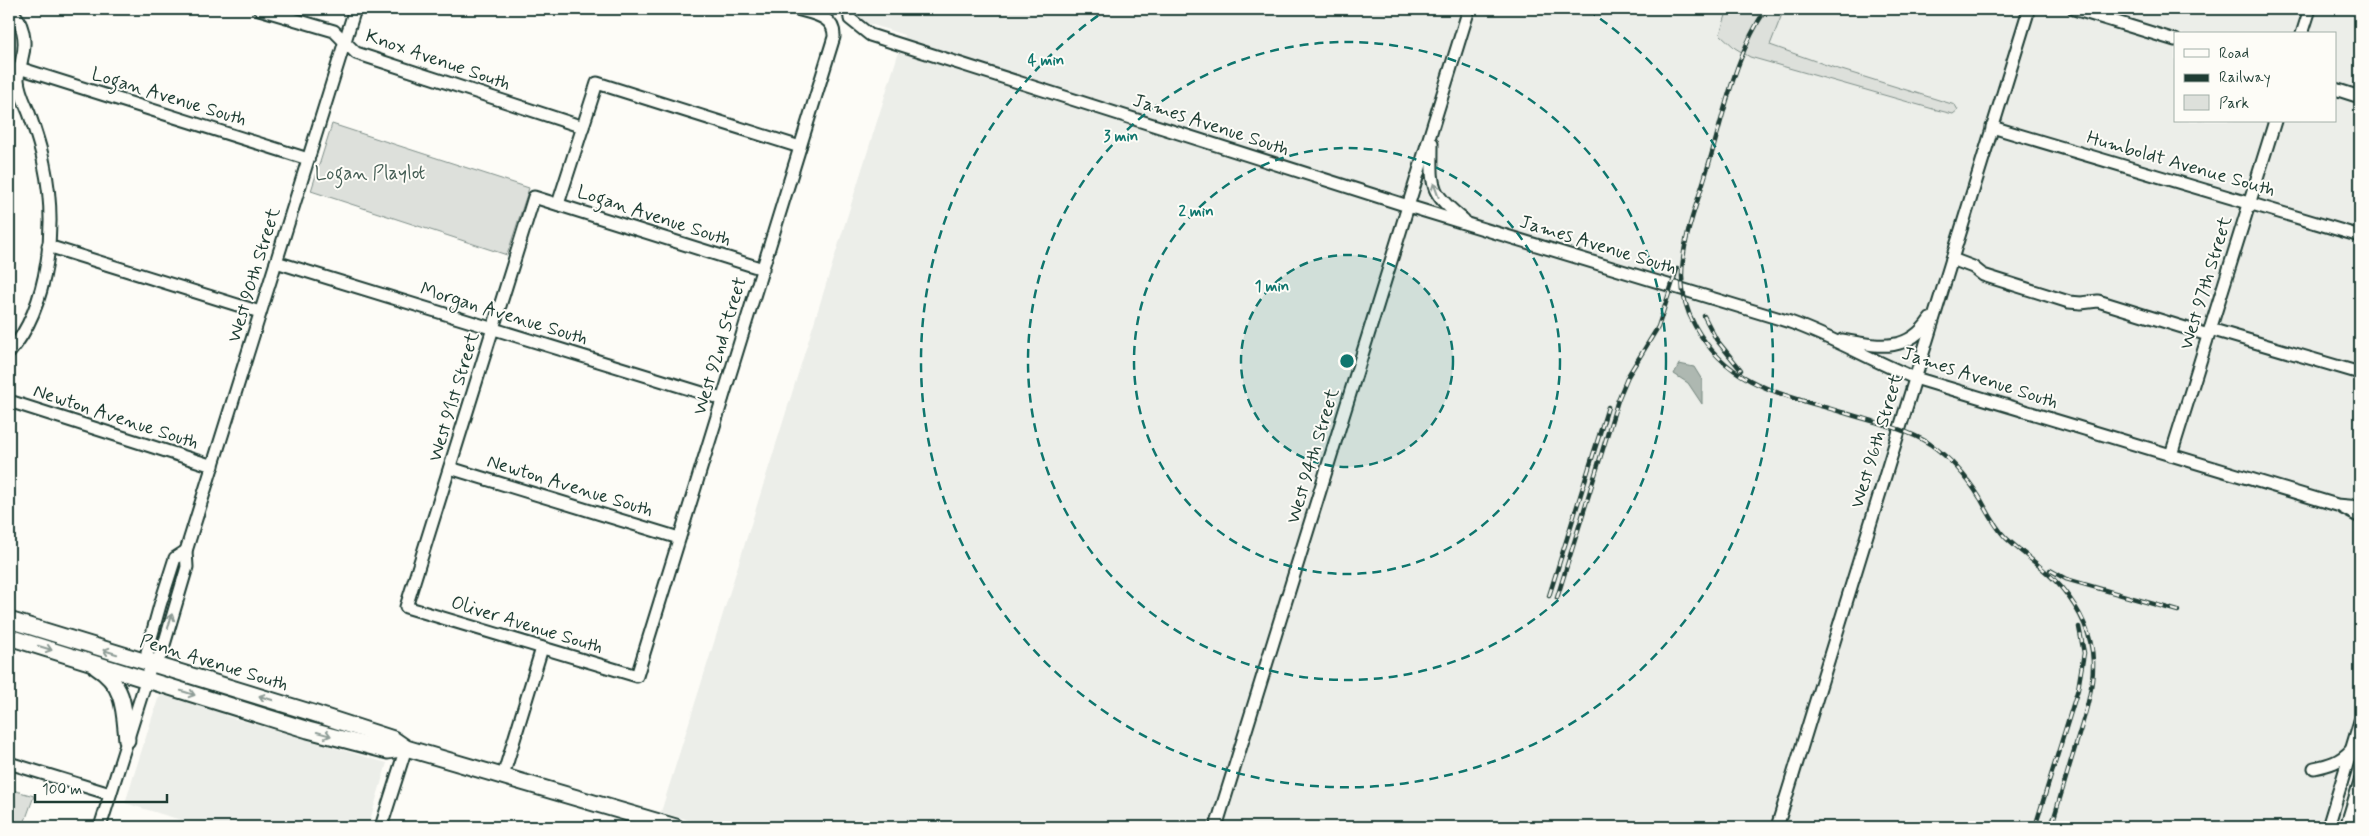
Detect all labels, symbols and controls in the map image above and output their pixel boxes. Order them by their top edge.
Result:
street label: Knox Avenue South [362,24,514,96]
legend [2174,32,2336,122]
text: Road [2219,44,2249,64]
text: 4 min [1028,51,1064,71]
street label: Logan Avenue South [88,62,249,135]
text: Railway [2219,68,2271,88]
street label: James Avenue South [1130,88,1292,162]
text: Park [2219,94,2249,114]
street label: Humboldt Avenue South [2084,125,2278,203]
text: 3 min [1104,127,1138,147]
park label: Logan Playlot [315,161,425,189]
street label: Logan Avenue South [573,179,734,256]
one-way arrow [1431,183,1440,198]
text: 2 min [1178,202,1214,222]
street label: West 90th Street [222,204,286,346]
street label: James Avenue South [1516,209,1680,281]
street label: West 97th Street [2174,213,2238,353]
street label: West 92nd Street [687,274,753,418]
street label: Morgan Avenue South [416,277,591,353]
text: 1 min [1255,277,1289,297]
street label: West 91st Street [422,329,486,465]
street label: James Avenue South [1899,341,2061,415]
centre of rings [1338,352,1356,370]
street label: West 96th Street [1845,371,1909,511]
street label: Newton Avenue South [30,378,202,456]
street label: West 94th Street [1281,385,1345,527]
street label: Newton Avenue South [484,449,656,523]
street label: Oliver Avenue South [448,590,606,660]
one-way arrow [166,614,176,630]
street label: Penn Avenue South [137,629,291,697]
one-way arrow [37,644,53,654]
one-way arrow [103,647,119,657]
one-way arrow [180,689,196,699]
one-way arrow [258,693,274,703]
one-way arrow [316,730,332,739]
scale bar [35,771,168,803]
text: 100 m [42,780,82,800]

